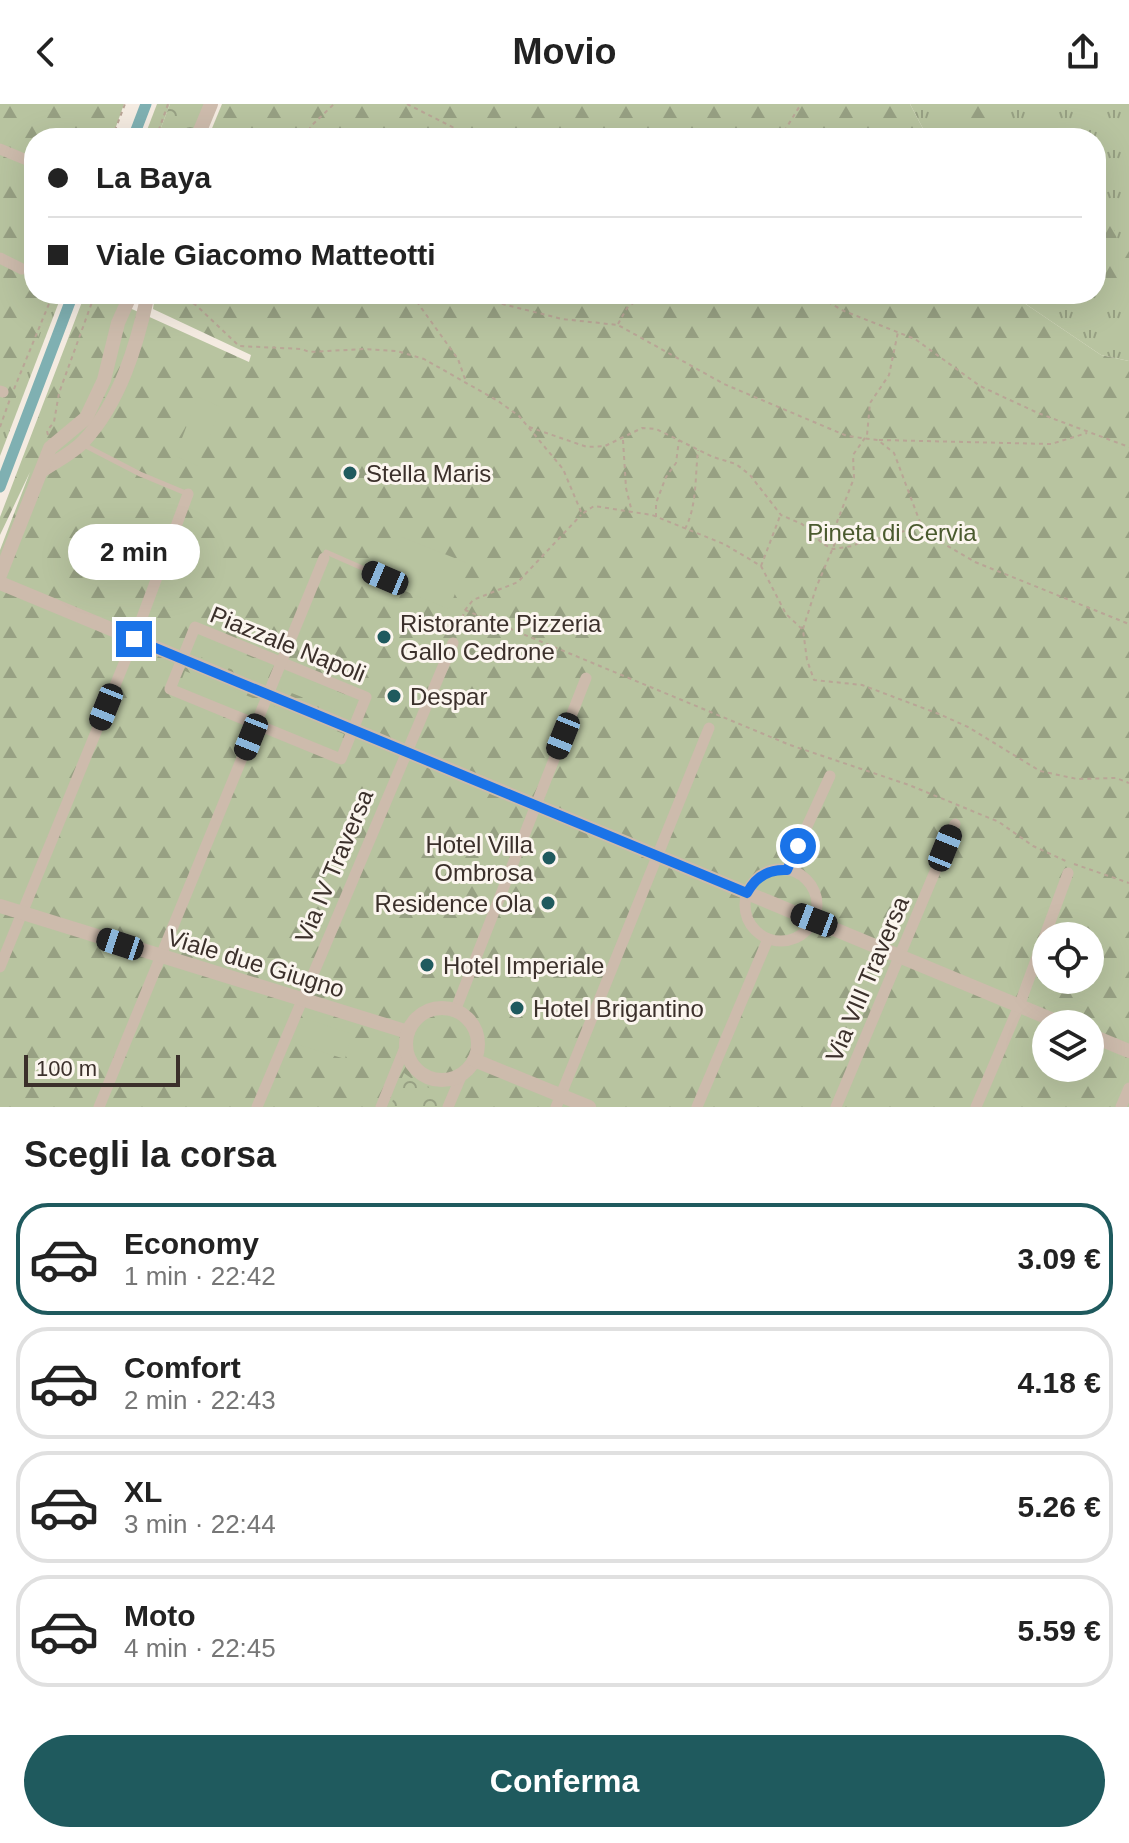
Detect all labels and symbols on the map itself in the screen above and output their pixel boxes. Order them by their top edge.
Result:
place label: Stella Maris [366,460,491,487]
marker: Stella Maris [341,464,359,482]
park label: Pineta di Cervia [807,519,977,546]
callout: 2 min [68,523,200,579]
car [358,558,412,598]
street label: Piazzale Napoli [206,600,370,688]
place label: Ristorante Pizzeria Gallo Cedrone [400,610,602,665]
route end [116,621,152,657]
marker: Ristorante Pizzeria Gallo Cedrone [375,628,393,646]
car [86,680,126,734]
place label: Despar [410,683,487,710]
marker: Despar [385,687,403,705]
car [543,709,583,763]
car [231,710,271,764]
street label: Via IV Traversa [290,785,379,947]
car [925,821,965,875]
route start [780,828,816,864]
place label: Hotel Villa Ombrosa [425,831,534,886]
marker: Hotel Villa Ombrosa [540,849,558,867]
place label: Residence Ola [375,890,533,917]
street label: Via VIII Traversa [820,892,914,1066]
marker: Residence Ola [539,894,557,912]
car [787,900,841,940]
street label: Viale due Giugno [164,923,348,1003]
car [93,925,147,963]
place label: Hotel Imperiale [443,952,604,979]
marker: Hotel Imperiale [418,956,436,974]
place label: Hotel Brigantino [533,995,704,1022]
marker: Hotel Brigantino [508,999,526,1017]
scale bar [24,1051,180,1087]

